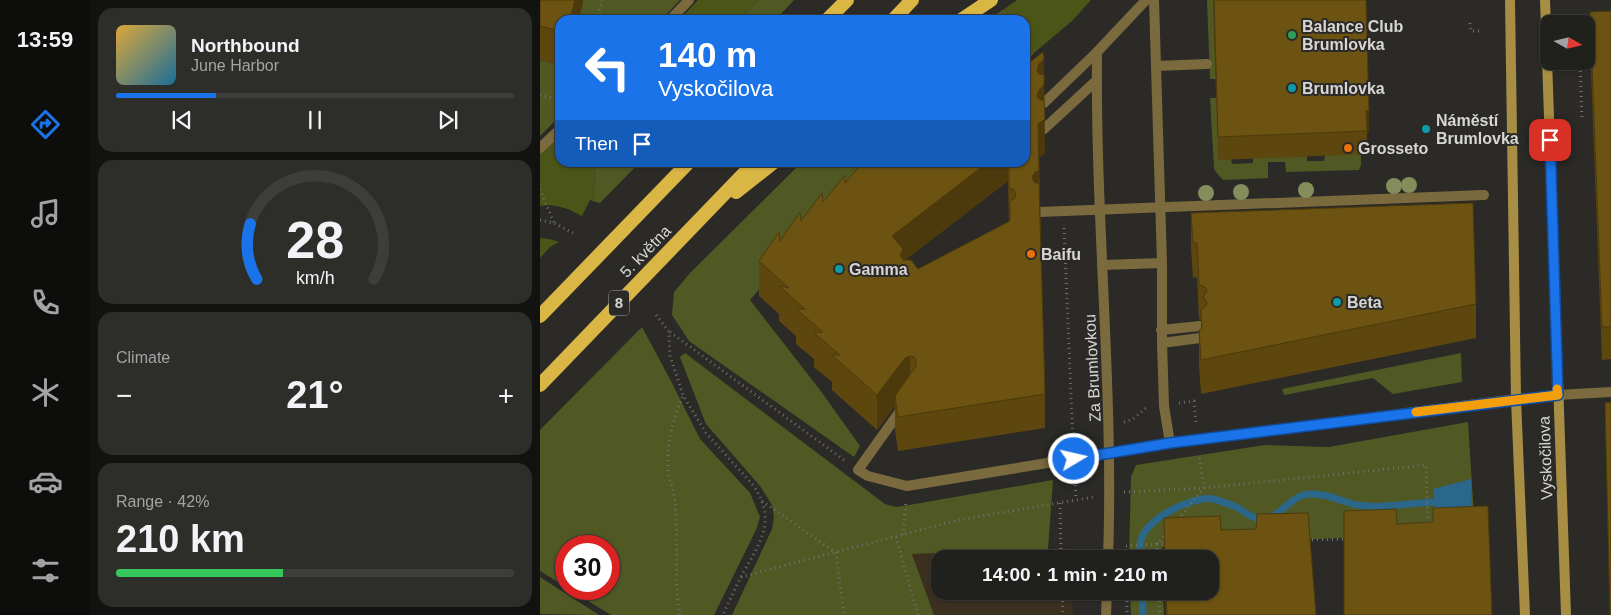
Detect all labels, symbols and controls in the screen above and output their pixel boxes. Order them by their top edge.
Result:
north arrow [1540,15,1595,70]
map controls [1540,15,1595,70]
place label: Balance Club Brumlovka [1302,18,1404,53]
text: 13:59 [17,27,73,52]
marker: Balance Club Brumlovka [1286,29,1298,41]
text: Northbound [191,35,300,56]
icon: left [575,35,640,100]
text: 140 m [658,35,757,74]
text: June Harbor [191,57,279,74]
text: Vyskočilova [658,76,773,101]
place label: Brumlovka [1302,80,1385,97]
marker: Brumlovka [1286,82,1298,94]
icon: previous [168,106,196,134]
icon: pause [301,106,329,134]
icon: next [434,106,462,134]
icon: directions [28,107,63,142]
place label: Náměstí Brumlovka [1436,112,1519,147]
pin [1529,119,1571,161]
marker: Náměstí Brumlovka [1420,123,1432,135]
icon: arrive [1536,126,1564,154]
icon: arrive [628,130,656,158]
text: Then [575,133,618,154]
place label: Grosseto [1358,140,1428,157]
marker: Grosseto [1342,142,1354,154]
icon: music [28,196,63,231]
text: 28 [286,211,344,269]
street label: 5. května [617,222,674,281]
place label: Baifu [1041,246,1081,263]
marker: Baifu [1025,248,1037,260]
place label: Gamma [849,261,908,278]
marker: Gamma [833,263,845,275]
text: km/h [296,268,334,288]
icon: phone [28,285,63,320]
road number: 8 [609,290,629,316]
place label: Beta [1347,294,1382,311]
marker: Beta [1331,296,1343,308]
street label: Za Brumlovkou [1081,314,1104,422]
text: Climate [116,349,170,366]
text: 21° [286,374,344,416]
icon: climate [28,375,63,410]
text: − [116,380,132,411]
text: + [498,380,514,411]
street label: Vyskočilova [1536,416,1555,500]
position arrow [1047,432,1099,484]
icon: car [28,464,63,499]
text: Range · 42% [116,493,209,510]
text: 210 km [116,518,245,560]
speed limit sign: 30 [555,535,620,600]
icon: filters [28,553,63,588]
text: 14:00 · 1 min · 210 m [982,564,1168,585]

